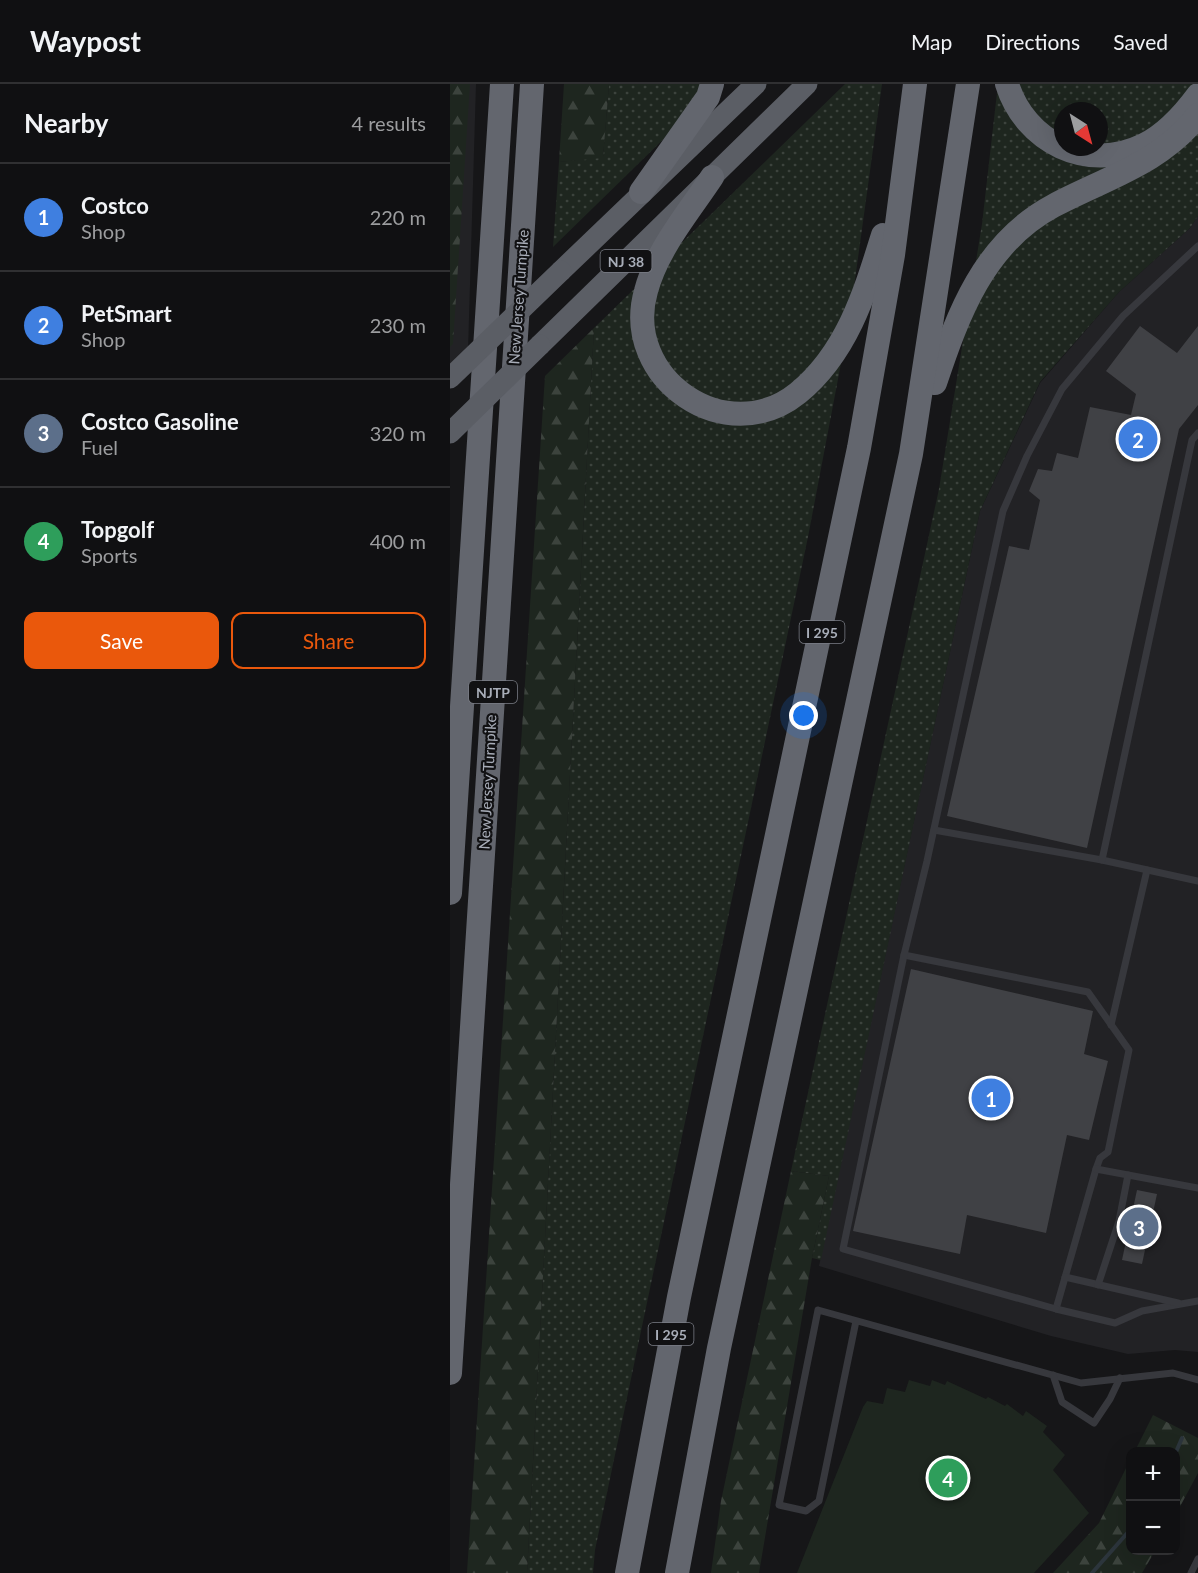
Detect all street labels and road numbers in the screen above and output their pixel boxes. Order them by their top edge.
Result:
street label: New Jersey Turnpike [504,229,532,365]
road number: NJ 38 [600,250,651,272]
road number: I 295 [800,621,844,643]
road number: NJTP [469,681,517,703]
street label: New Jersey Turnpike [474,714,500,850]
road number: I 295 [648,1323,694,1345]

